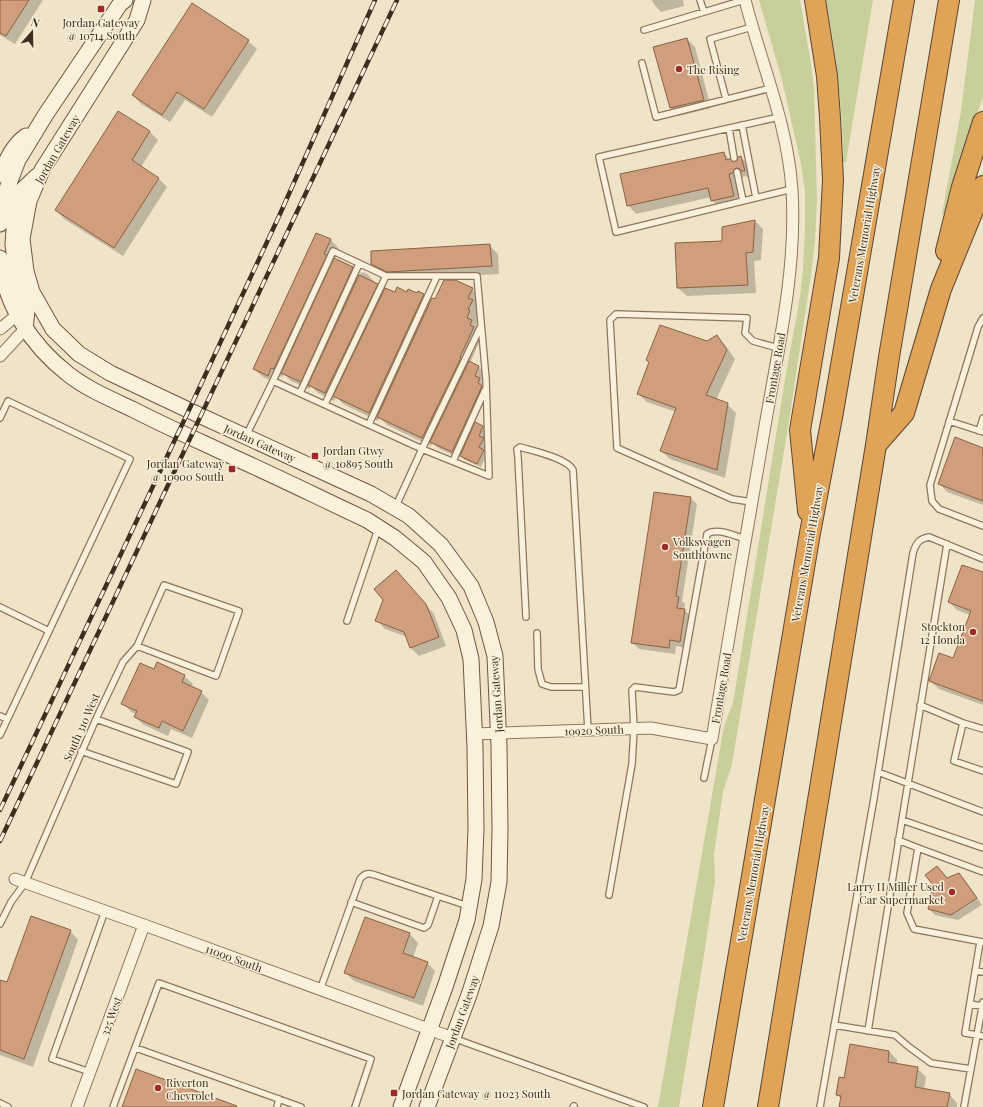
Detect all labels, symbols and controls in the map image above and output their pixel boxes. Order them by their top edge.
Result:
marker: Jordan Gateway @ 10714 South [96,4,106,14]
north arrow [12,12,52,52]
text: N [29,14,42,31]
place label: Jordan Gateway @ 10714 South [61,15,140,43]
place label: The Rising [687,62,739,77]
marker: The Rising [674,64,684,74]
street label: Jordan Gateway [31,111,83,187]
street label: Veterans Memorial Highway [844,164,884,305]
street label: Frontage Road [761,331,789,405]
street label: Jordan Gateway [221,420,299,466]
place label: Jordan Gtwy @ 10895 South [322,443,394,471]
marker: Jordan Gtwy @ 10895 South [310,451,320,461]
place label: Jordan Gateway @ 10900 South [146,456,225,484]
marker: Jordan Gateway @ 10900 South [227,464,237,474]
street label: Veterans Memorial Highway [787,483,827,624]
place label: Volkswagen Southtowne [672,534,733,562]
marker: Volkswagen Southtowne [660,542,670,552]
place label: Stockton 12 Honda [920,619,966,647]
marker: Stockton 12 Honda [968,627,978,637]
street label: Frontage Road [707,651,735,725]
street label: Jordan Gateway [486,655,506,734]
street label: South 310 West [59,690,103,763]
street label: 10920 South [564,721,625,739]
street label: Veterans Memorial Highway [733,803,773,944]
place label: Larry H Miller Used Car Supermarket [847,879,945,907]
marker: Larry H Miller Used Car Supermarket [947,887,957,897]
street label: 11000 South [204,941,265,975]
street label: Jordan Gateway [441,973,482,1052]
street label: 325 West [97,994,125,1038]
place label: Riverton Chevrolet [166,1075,214,1103]
marker: Riverton Chevrolet [153,1083,163,1093]
place label: Jordan Gateway @ 11023 South [401,1086,551,1101]
marker: Jordan Gateway @ 11023 South [389,1088,399,1098]

